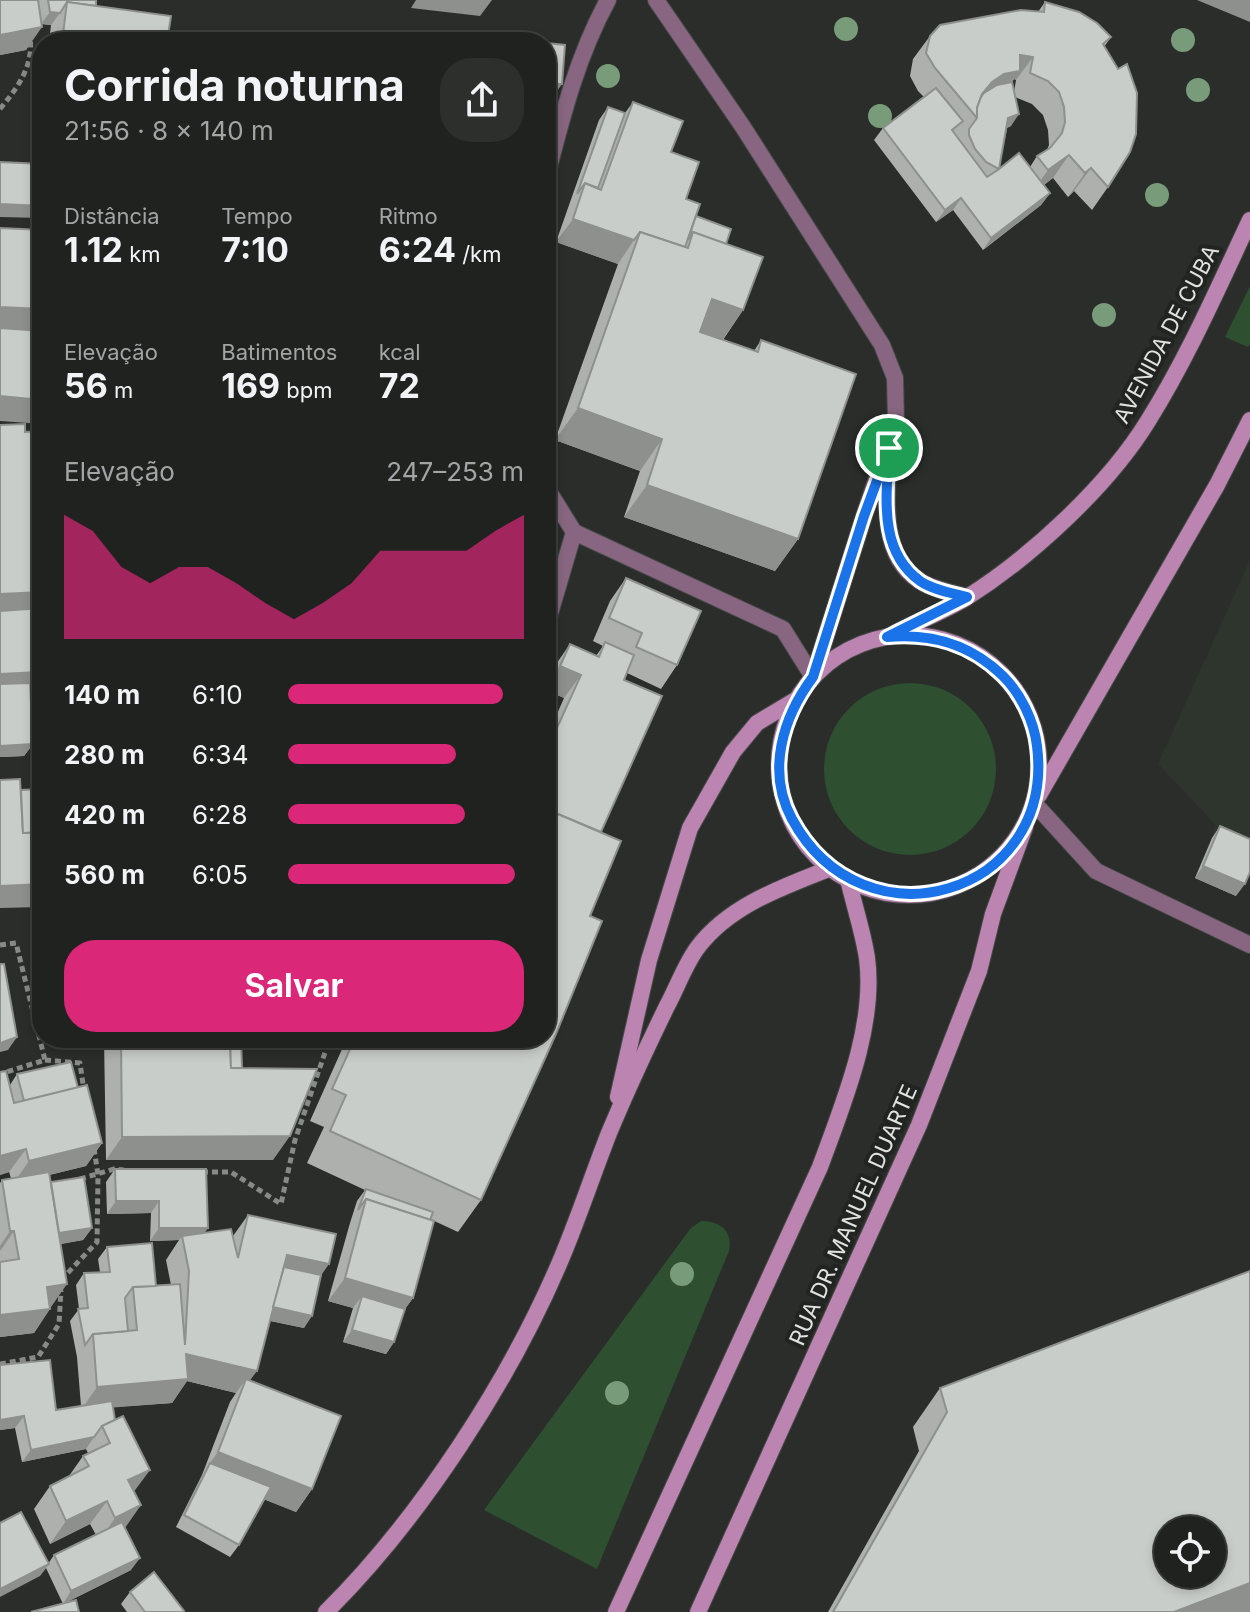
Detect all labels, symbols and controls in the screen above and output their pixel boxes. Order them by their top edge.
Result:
text: Corrida noturna [64,58,405,112]
button: share [440,58,524,142]
text: 21:56 · 8 × 140 m [64,115,274,146]
text: Distância [64,203,160,229]
text: Tempo [221,203,293,229]
text: Ritmo [379,203,438,229]
text: 1.12 [64,229,123,270]
text: 7:10 [221,229,289,270]
text: 6:24 [379,229,456,270]
street label: AVENIDA DE CUBA [1108,240,1224,428]
text: km [123,241,161,267]
text: /km [456,241,501,267]
text: Elevação [64,339,158,365]
text: Batimentos [221,339,337,365]
text: kcal [379,339,421,365]
text: 56 [64,365,108,406]
text: 169 [221,365,280,406]
text: 72 [379,365,420,406]
text: m [108,377,133,403]
text: bpm [280,377,333,403]
pin [855,414,923,482]
icon: arrive [867,426,911,470]
text: Elevação [64,456,175,487]
text: 247–253 m [386,456,524,487]
text: 140 m [64,679,140,710]
text: 6:10 [192,679,243,710]
text: 280 m [64,739,145,770]
text: 6:34 [192,739,248,770]
text: 420 m [64,799,145,830]
text: 6:28 [192,799,248,830]
text: 560 m [64,859,145,890]
text: 6:05 [192,859,248,890]
button: Salvar [64,940,524,1032]
street label: RUA DR. MANUEL DUARTE [784,1081,922,1349]
map controls [1154,1516,1226,1588]
button: locate [1154,1516,1226,1588]

